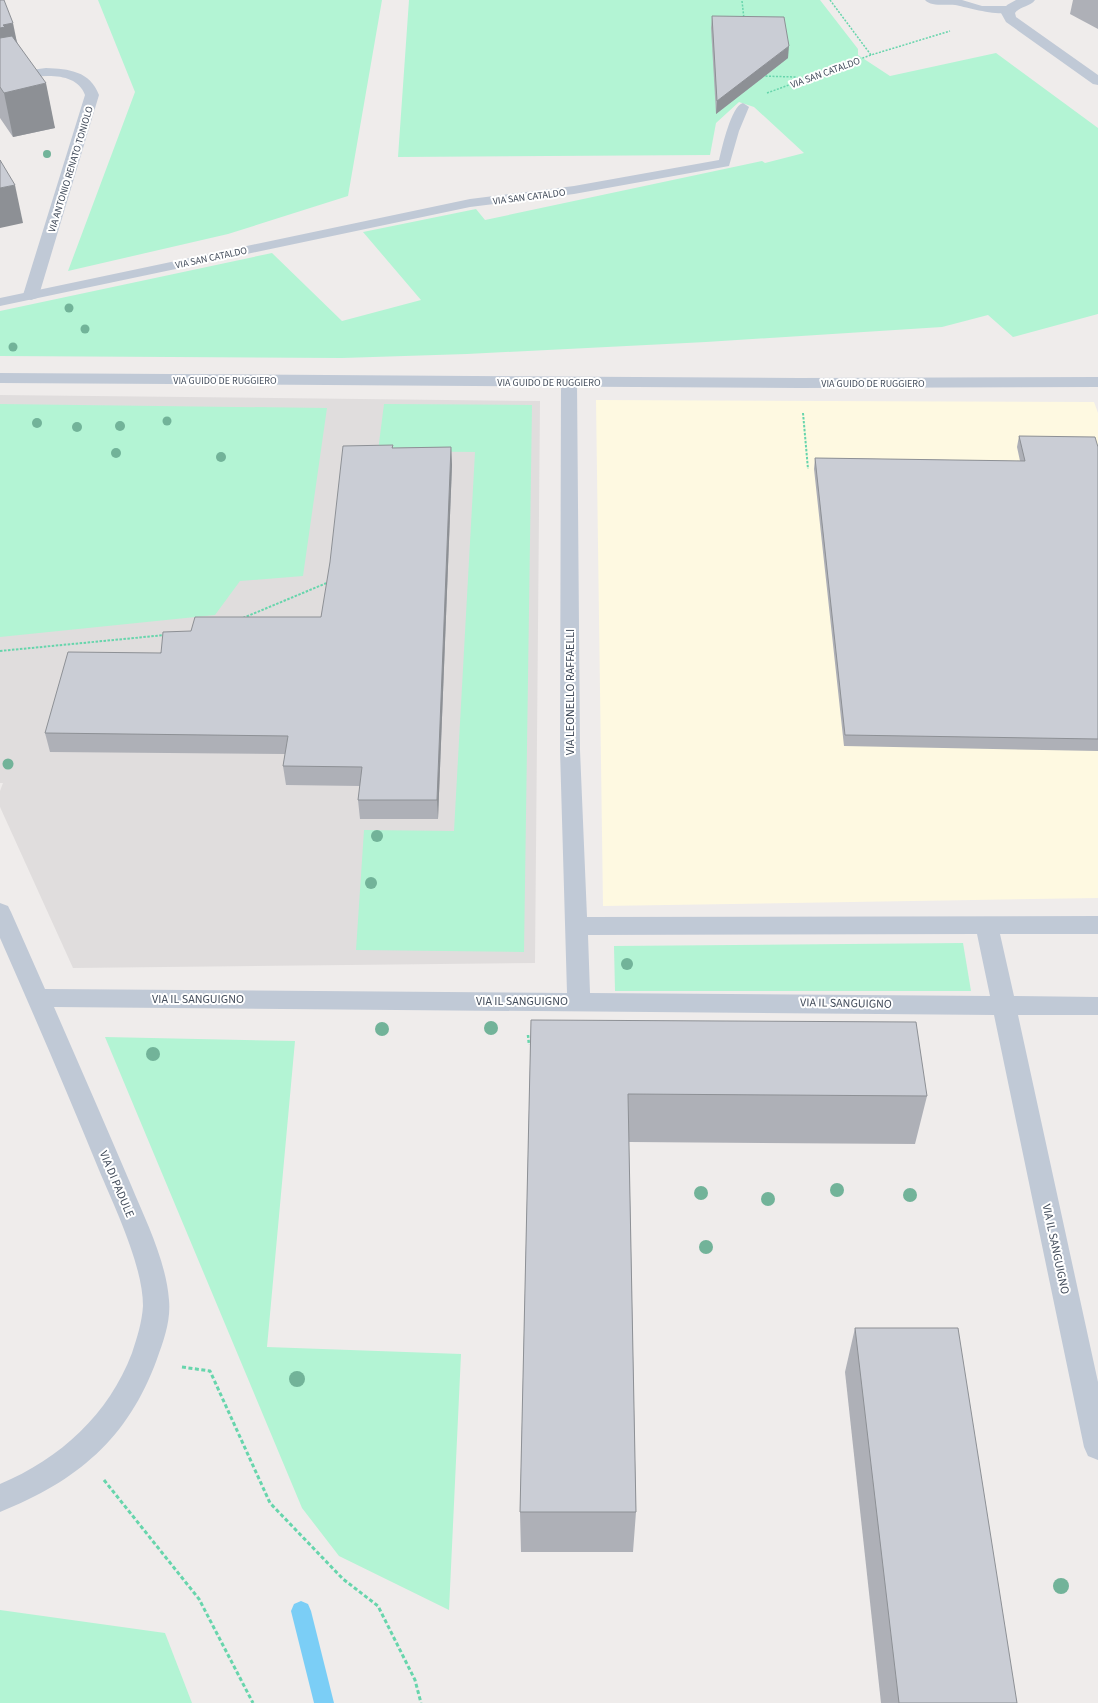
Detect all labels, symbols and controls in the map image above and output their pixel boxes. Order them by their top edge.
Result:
street label: VIA SAN CATALDO [789,54,862,92]
street label: VIA ANTONIO RENATO TONIOLO [45,104,97,234]
street label: VIA SAN CATALDO [492,186,567,208]
street label: VIA SAN CATALDO [174,243,249,272]
street label: VIA GUIDO DE RUGGIERO [173,374,277,388]
street label: VIA GUIDO DE RUGGIERO [497,376,601,390]
street label: VIA GUIDO DE RUGGIERO [821,377,925,391]
street label: VIA LEONELLO RAFFAELLI [562,629,579,755]
street label: VIA IL SANGUIGNO [152,991,244,1008]
street label: VIA IL SANGUIGNO [476,993,568,1010]
street label: VIA IL SANGUIGNO [800,994,892,1013]
street label: VIA DI PADULE [95,1148,138,1220]
street label: VIA IL SANGUIGNO [1038,1202,1073,1296]

